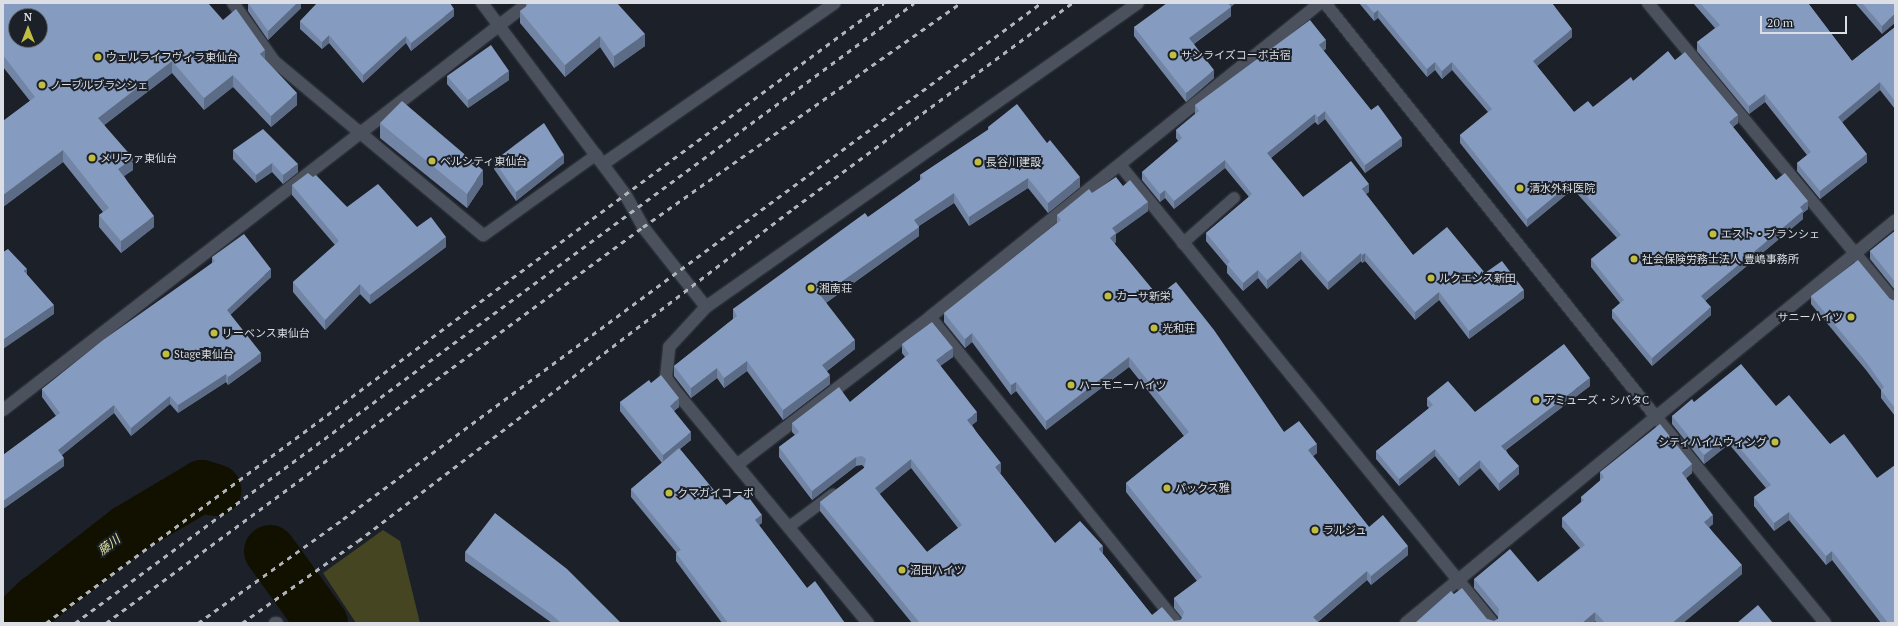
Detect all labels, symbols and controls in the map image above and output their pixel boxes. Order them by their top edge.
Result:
north arrow [8,8,48,48]
scale bar [1762,8,1849,34]
text: N [24,10,32,24]
text: 20 m [1767,15,1793,30]
place label: サンライズコーポ古宿 [1181,48,1291,62]
place label: ウェルライフヴィラ東仙台 [106,50,238,64]
marker: サンライズコーポ古宿 [1168,50,1178,60]
marker: ウェルライフヴィラ東仙台 [93,52,103,62]
place label: ノーブルブランシェ [50,78,149,92]
marker: ノーブルブランシェ [37,80,47,90]
place label: メリファ東仙台 [100,151,177,165]
marker: メリファ東仙台 [87,153,97,163]
place label: ベルシティ東仙台 [440,154,528,168]
place label: 長谷川建設 [986,155,1041,169]
marker: ベルシティ東仙台 [427,156,437,166]
marker: 長谷川建設 [973,157,983,167]
place label: 清水外科医院 [1529,181,1595,195]
marker: 清水外科医院 [1514,182,1526,194]
place label: エスト・ブランシェ [1721,227,1820,241]
marker: エスト・ブランシェ [1708,229,1718,239]
place label: 社会保険労務士法人 豊嶋事務所 [1642,252,1799,266]
marker: 社会保険労務士法人 豊嶋事務所 [1629,254,1639,264]
place label: ルクエンス新田 [1439,271,1516,285]
marker: ルクエンス新田 [1426,273,1436,283]
place label: 湘南荘 [819,281,852,295]
marker: 湘南荘 [806,283,816,293]
place label: カーサ新栄 [1116,289,1171,303]
marker: カーサ新栄 [1103,291,1113,301]
place label: サニーハイツ [1777,310,1843,324]
marker: サニーハイツ [1846,312,1856,322]
place label: 光和荘 [1162,321,1195,335]
marker: 光和荘 [1149,323,1159,333]
place label: リーベンス東仙台 [222,326,310,340]
marker: リーベンス東仙台 [209,328,219,338]
place label: Stage東仙台 [174,347,234,361]
marker: Stage東仙台 [161,349,171,359]
place label: ハーモニーハイツ [1079,378,1167,392]
marker: ハーモニーハイツ [1066,380,1076,390]
place label: アミューズ・シバタC [1544,393,1650,407]
marker: アミューズ・シバタC [1531,395,1541,405]
place label: シティハイムウィング [1657,435,1767,449]
marker: シティハイムウィング [1770,437,1780,447]
place label: パックス雅 [1175,481,1230,495]
marker: パックス雅 [1162,483,1172,493]
place label: クマガイコーポ [677,486,754,500]
marker: クマガイコーポ [664,488,674,498]
place label: ラルジュ [1323,523,1367,537]
marker: ラルジュ [1310,525,1320,535]
water label: 藤川 [95,532,123,558]
place label: 沼田ハイツ [910,563,965,577]
marker: 沼田ハイツ [897,565,907,575]

